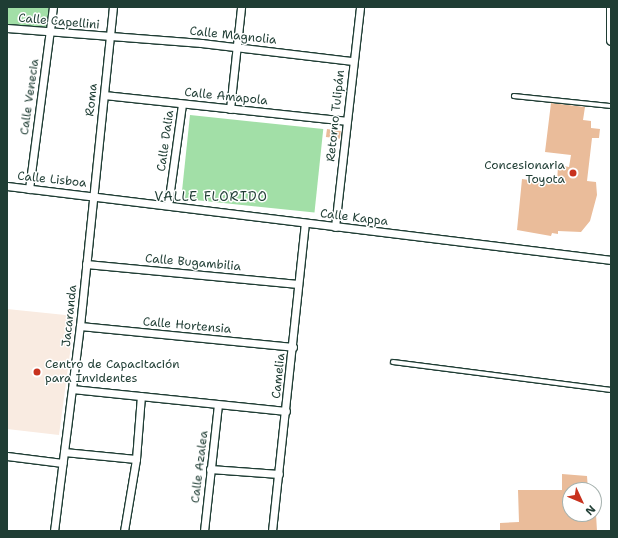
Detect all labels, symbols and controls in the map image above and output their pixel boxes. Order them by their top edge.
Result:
street label: Calle Capellini [18,11,100,33]
street label: Calle Magnolia [189,24,277,48]
street label: Calle Venecia [18,58,42,136]
street label: Retorno Tulipán [324,69,348,163]
street label: Roma [83,83,101,117]
street label: Calle Amapola [183,85,269,109]
street label: Calle Dalia [155,109,177,173]
place label: Concesionaria Toyota [484,159,565,187]
marker: Concesionaria Toyota [568,168,578,178]
street label: Calle Lisboa [17,169,87,191]
district label: VALLE FLORIDO [154,189,268,205]
street label: Calle Kappa [319,207,389,229]
street label: Calle Bugambilia [144,252,242,274]
street label: Jacaranda [60,284,80,348]
street label: Calle Hortensia [142,315,232,337]
street label: Camelia [269,352,289,400]
place label: Centro de Capacitación para Invidentes [45,358,180,386]
marker: Centro de Capacitación para Invidentes [32,367,42,377]
street label: Calle Azalea [188,430,212,504]
north arrow [562,482,602,522]
text: N [582,502,599,518]

